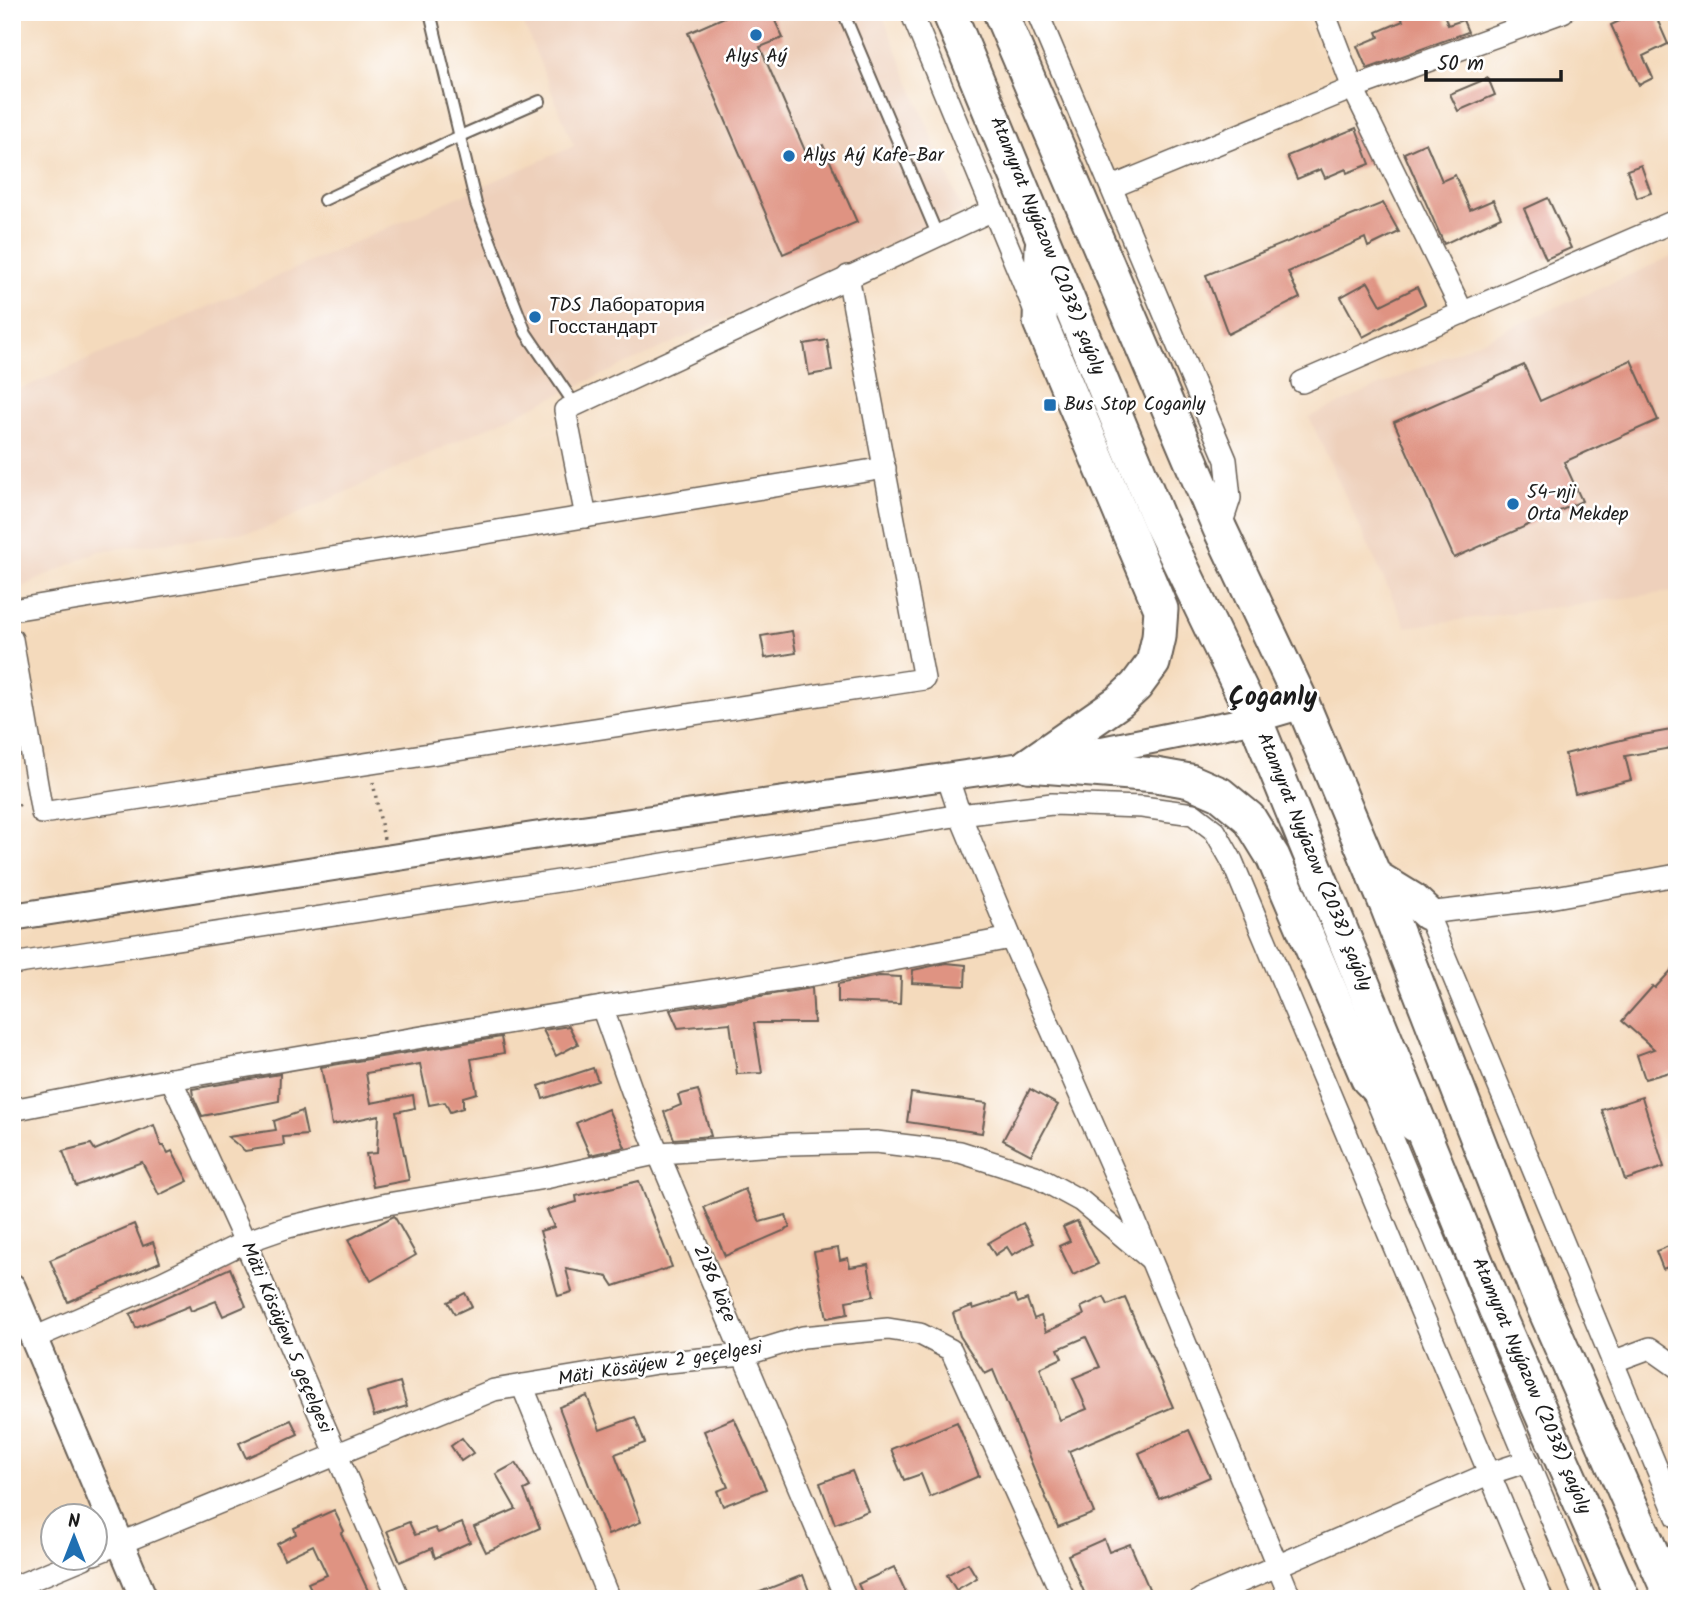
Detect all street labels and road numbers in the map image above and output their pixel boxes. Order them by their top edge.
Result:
street label: Atamyrat Nyýazow (2038) şaýoly [981,112,1113,381]
street label: Atamyrat Nyýazow (2038) şaýoly [1248,728,1380,997]
street label: Mäti Kösäýew 5 geçelgesi [232,1238,341,1440]
street label: 2186 köçe [684,1241,744,1328]
street label: Atamyrat Nyýazow (2038) şaýoly [1463,1253,1599,1520]
street label: Mäti Kösäýew 2 geçelgesi [556,1333,766,1395]

